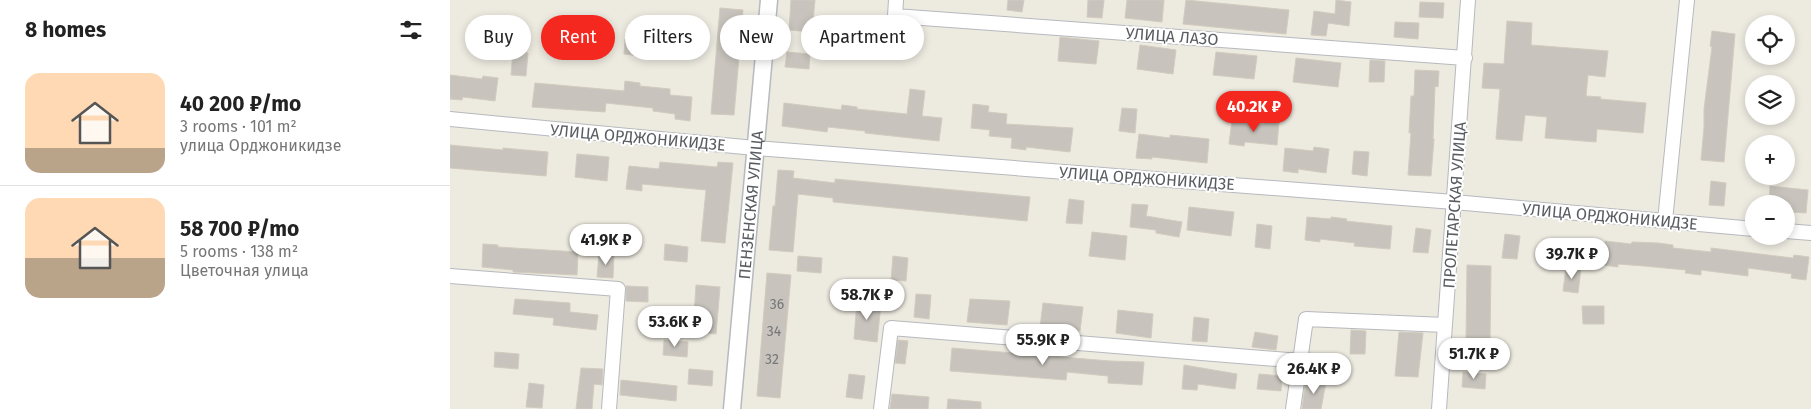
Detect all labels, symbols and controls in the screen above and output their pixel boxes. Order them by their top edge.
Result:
chip: Buy [465,15,531,60]
chip: Rent [541,15,615,60]
chip: Filters [625,15,710,60]
chip: New [720,15,791,60]
chip: Apartment [801,15,924,60]
map controls [1745,15,1795,245]
button: locate [1745,15,1795,65]
icon: filters [397,16,425,44]
text: 8 homes [25,17,106,43]
street label: УЛИЦА ЛАЗО [1125,24,1219,49]
button: layers [1745,75,1795,125]
pin: 40.2K ₽ [1208,90,1300,133]
text: 40 200 ₽/mo [180,91,301,117]
icon: home [65,93,125,153]
text: 40.2K ₽ [1227,97,1281,116]
text: 3 rooms · 101 m² [180,117,297,136]
street label: УЛИЦА ОРДЖОНИКИДЗЕ [550,120,726,155]
street label: ПРОЛЕТАРСКАЯ УЛИЦА [1439,120,1470,289]
street label: ПЕНЗЕНСКАЯ УЛИЦА [735,129,767,280]
button: + [1745,135,1795,185]
text: улица Орджоникидзе [180,136,341,155]
street label: УЛИЦА ОРДЖОНИКИДЗЕ [1059,163,1235,194]
button: − [1745,195,1795,245]
street label: УЛИЦА ОРДЖОНИКИДЗЕ [1522,199,1698,234]
text: 58 700 ₽/mo [180,216,299,242]
icon: home [65,218,125,278]
pin: 41.9K ₽ [560,224,652,266]
text: 41.9K ₽ [580,230,632,249]
pin: 39.7K ₽ [1526,238,1618,280]
text: 5 rooms · 138 m² [180,242,298,261]
text: 39.7K ₽ [1546,244,1598,263]
text: Цветочная улица [180,261,309,280]
pin: 58.7K ₽ [821,278,913,321]
text: 58.7K ₽ [841,285,893,304]
house number: 36 [770,296,784,313]
pin: 53.6K ₽ [629,306,721,348]
text: 53.6K ₽ [649,312,701,331]
house number: 34 [767,323,782,340]
pin: 55.9K ₽ [997,324,1089,366]
text: 55.9K ₽ [1017,330,1069,349]
pin: 51.7K ₽ [1428,338,1520,380]
text: 51.7K ₽ [1449,344,1499,363]
house number: 32 [765,351,779,368]
pin: 26.4K ₽ [1268,352,1360,395]
text: 26.4K ₽ [1287,359,1341,378]

